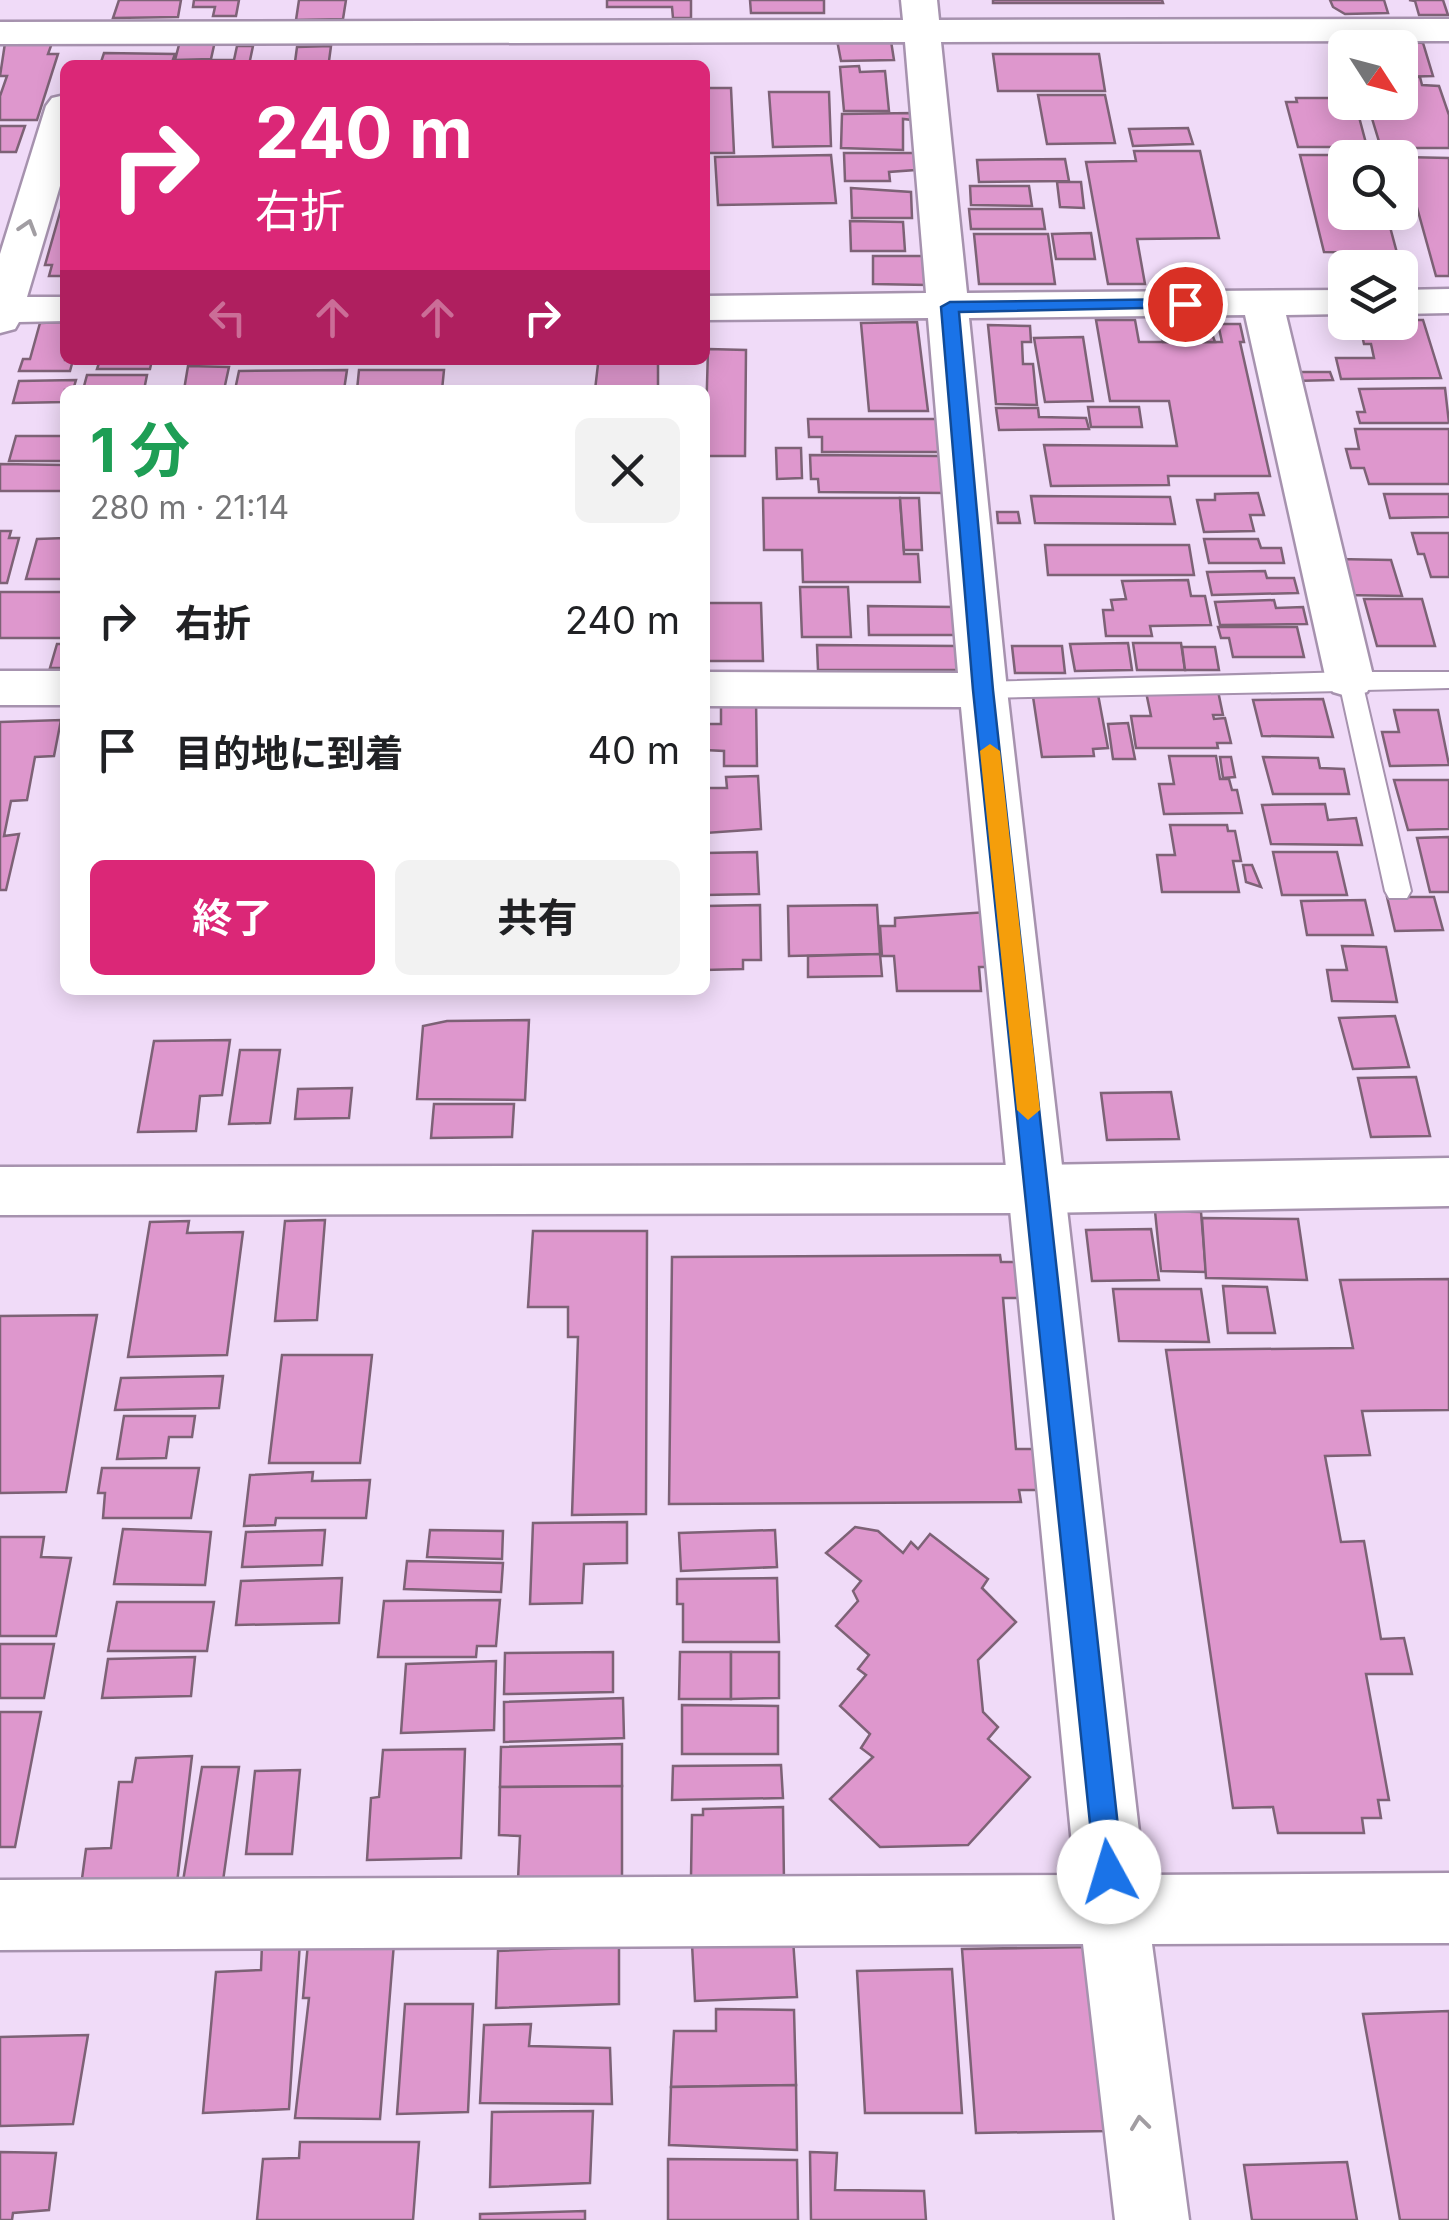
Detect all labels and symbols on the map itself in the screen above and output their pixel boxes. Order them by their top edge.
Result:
north arrow [1328,30,1418,120]
one-way arrow [16,219,37,236]
pin [1143,262,1228,347]
position arrow [1057,1820,1161,1924]
one-way arrow [1130,2115,1151,2132]

